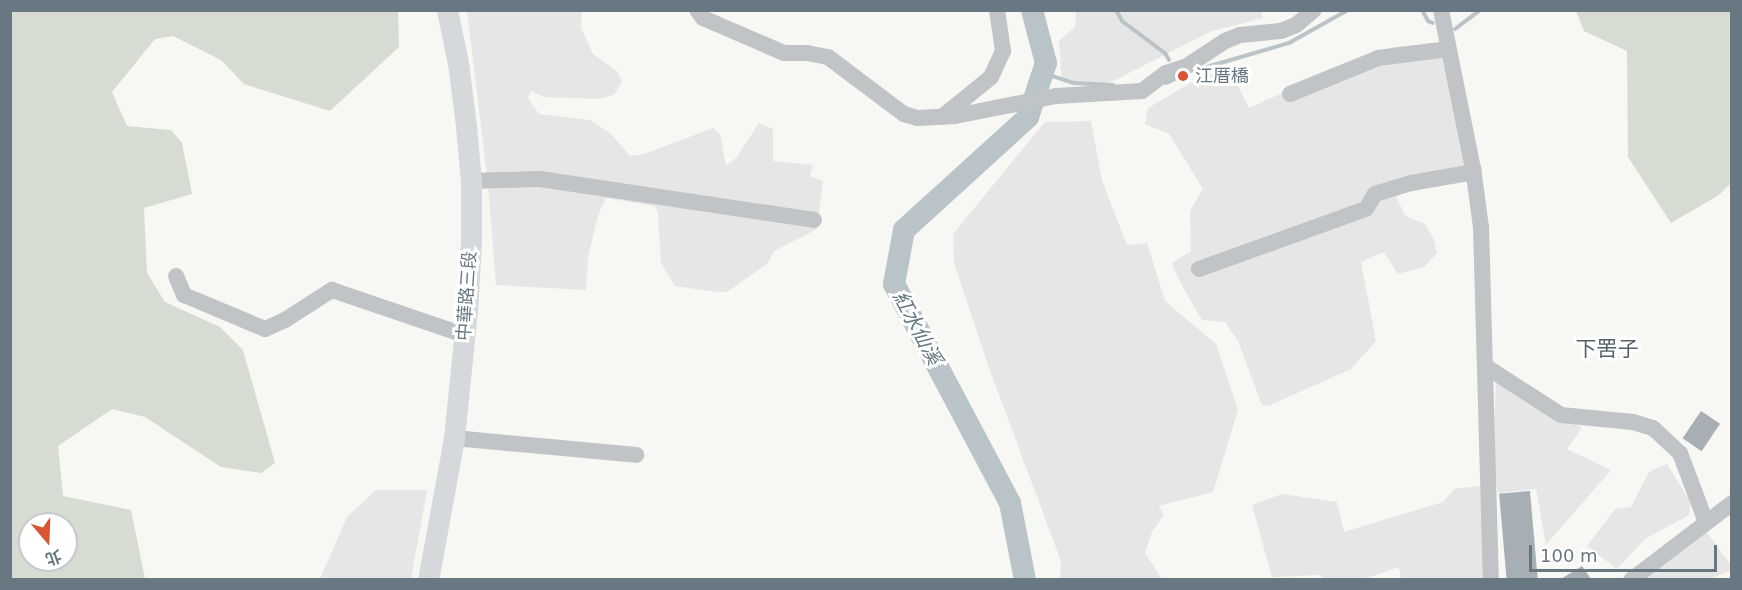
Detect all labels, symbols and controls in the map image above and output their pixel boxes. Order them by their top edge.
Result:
place label: 江厝橋 [1195,65,1249,87]
marker: 江厝橋 [1176,69,1190,83]
street label: 中華路三段 [453,250,481,342]
water label: 紅水仙溪 [888,287,946,369]
district label: 下罟子 [1576,336,1638,362]
north arrow [18,512,78,572]
scale bar [1532,533,1720,571]
text: 100 m [1540,545,1598,566]
text: 北 [43,546,64,569]

